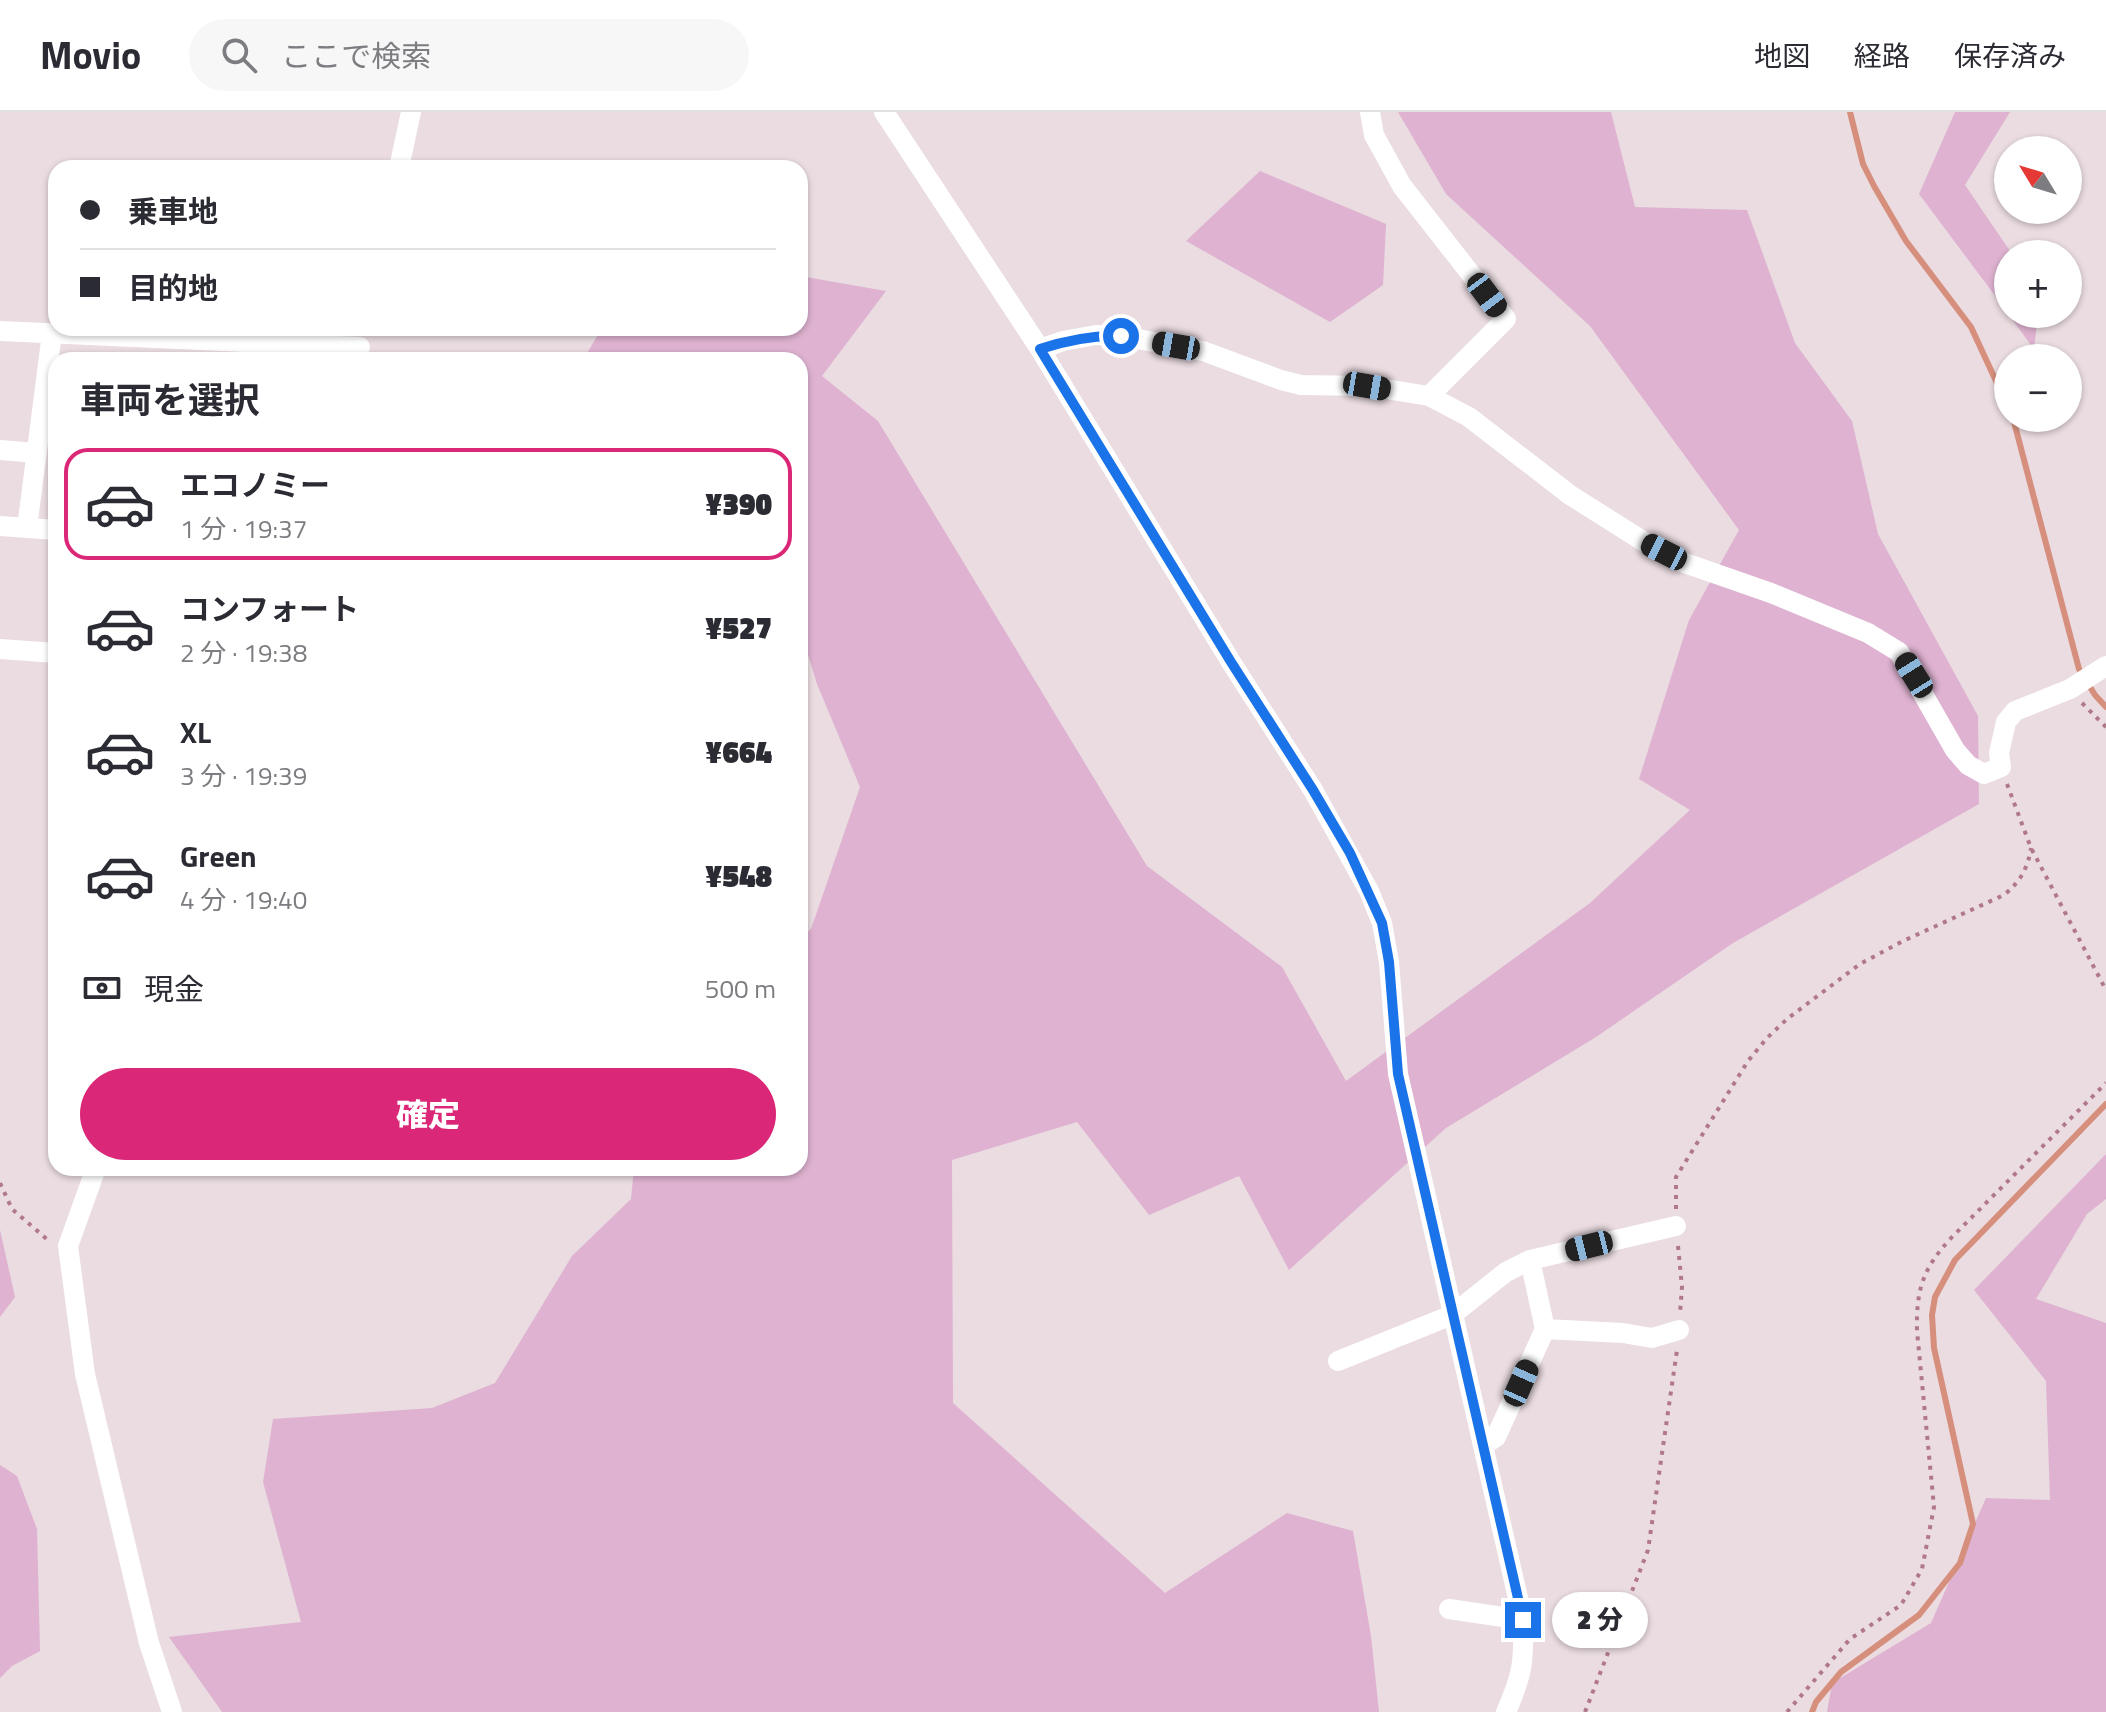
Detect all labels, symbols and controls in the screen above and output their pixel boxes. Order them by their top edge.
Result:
search box [189,19,749,91]
text: Movio [40,26,141,84]
icon: search [217,33,261,77]
text: ここで検索 [281,33,431,79]
text: 地図 [1754,34,1810,77]
text: 経路 [1854,34,1910,77]
text: 保存済み [1954,34,2066,77]
north arrow [1994,136,2082,224]
map controls [1994,136,2082,432]
text: 乗車地 [128,188,218,234]
button: + [1994,240,2082,328]
text: 目的地 [128,265,218,311]
car [1463,269,1511,321]
route start [1103,318,1139,354]
car [1150,330,1202,362]
button: − [1994,344,2082,432]
car [1341,370,1393,402]
text: 車両を選択 [80,372,260,427]
text: エコノミー [180,462,330,508]
icon: car [84,468,156,540]
text: ¥390 [705,481,772,527]
text: 1 分 · 19:37 [180,509,307,548]
car [1637,530,1691,574]
text: コンフォート [180,586,359,632]
icon: car [84,592,156,664]
text: ¥527 [705,605,772,651]
text: 2 分 · 19:38 [180,633,307,672]
car [1891,648,1937,702]
text: XL [180,709,211,755]
icon: car [84,716,156,788]
text: ¥664 [705,729,772,775]
text: 3 分 · 19:39 [180,756,307,795]
text: Green [180,833,257,879]
icon: car [84,840,156,912]
text: ¥548 [705,853,772,899]
text: 4 分 · 19:40 [180,880,307,919]
icon: cash [80,966,124,1010]
text: 現金 [144,966,204,1012]
text: 500 m [705,969,776,1008]
button: 確定 [80,1068,776,1160]
car [1563,1229,1615,1263]
car [1500,1356,1542,1410]
callout: 2 分 [1551,1592,1647,1648]
text: 2 分 [1577,1600,1623,1639]
route end [1505,1602,1541,1638]

